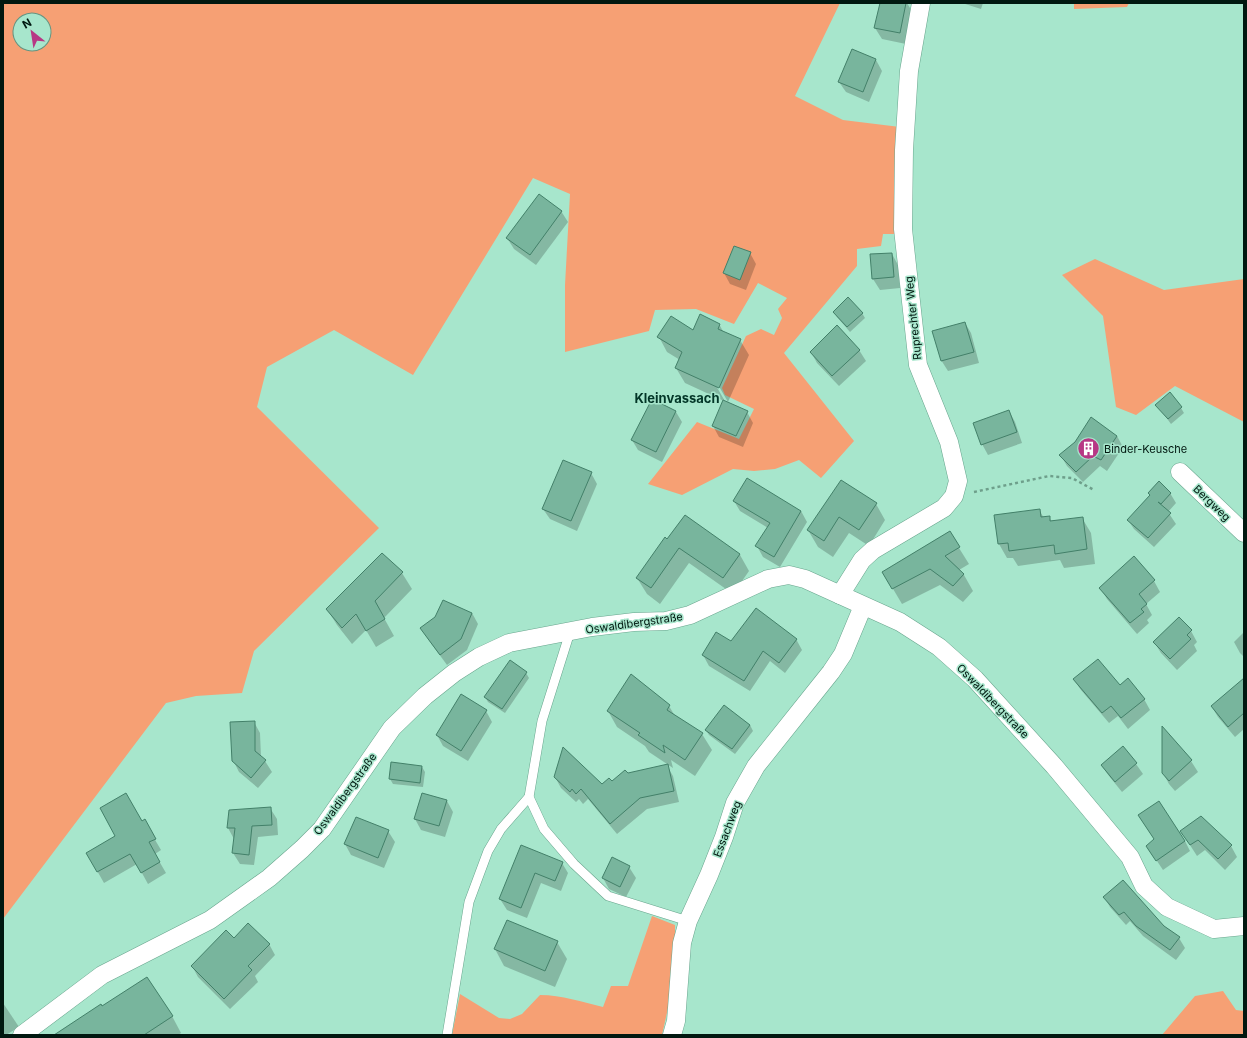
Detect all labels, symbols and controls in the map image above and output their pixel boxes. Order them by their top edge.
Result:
north arrow [12,12,52,52]
text: N [20,15,34,31]
street label: Ruprechter Weg [902,275,924,361]
district label: Kleinvassach [634,390,720,406]
building icon: Binder-Keusche [1075,436,1101,462]
place label: Binder-Keusche [1104,442,1187,456]
street label: Bergweg [1190,482,1234,524]
street label: Oswaldibergstraße [584,609,684,637]
street label: Oswaldibergstraße [954,661,1032,741]
street label: Oswaldibergstraße [310,750,380,838]
street label: Essachweg [710,799,744,859]

